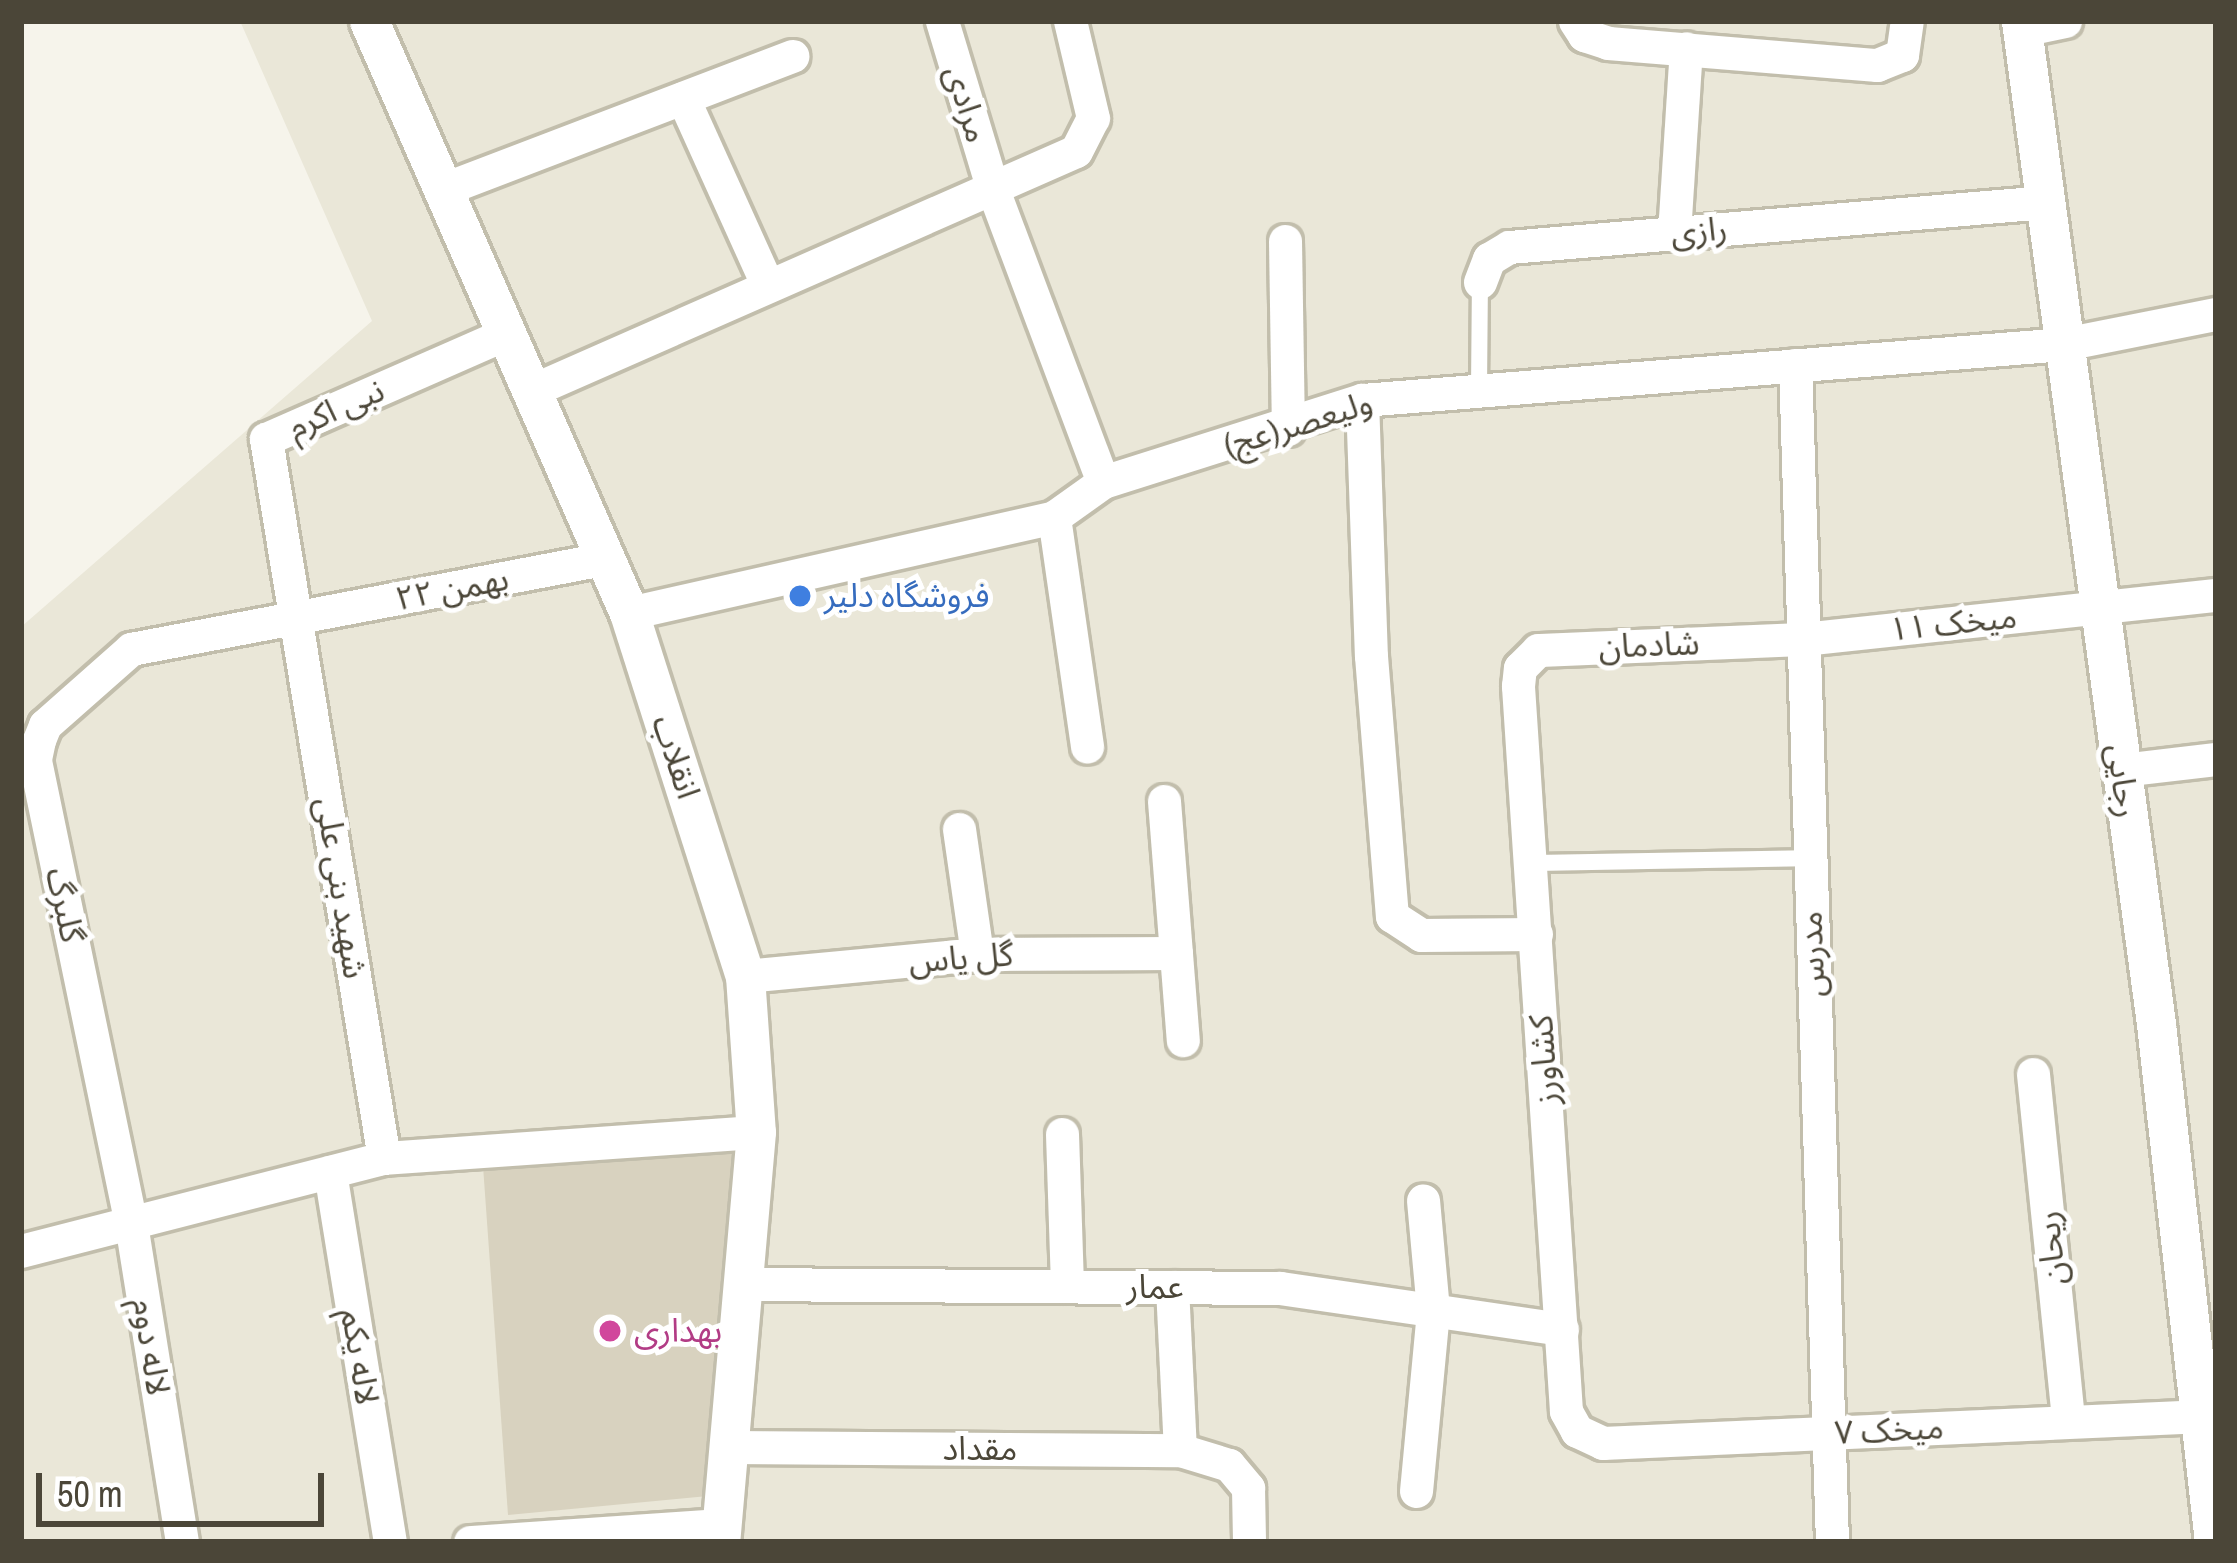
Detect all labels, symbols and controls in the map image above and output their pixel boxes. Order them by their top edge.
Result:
street label: مرادی [937,61,997,147]
street label: رازی [1669,209,1729,253]
street label: نبی اکرم [282,370,390,448]
street label: ولیعصر(عج) [1219,383,1377,465]
street label: ۲۲ بهمن [392,559,512,619]
place label: فروشگاه دلیر [824,576,989,616]
marker: فروشگاه دلیر [787,583,813,609]
street label: میخک ۱۱ [1887,597,2019,649]
street label: شادمان [1598,623,1700,667]
street label: انقلاب [644,710,708,804]
street label: رجایی [2099,742,2147,820]
street label: شهید بنی علی [307,795,375,981]
street label: گلبرگ [38,864,92,946]
street label: مدرس [1791,910,1833,998]
street label: گل یاس [907,935,1015,981]
street label: کشاورز [1521,1014,1567,1106]
street label: ریحان [2027,1209,2075,1287]
street label: عمار [1126,1267,1184,1307]
street label: لاله دوم [124,1296,178,1398]
street label: لاله یکم [333,1306,387,1408]
place label: بهداری [634,1311,722,1351]
marker: بهداری [597,1318,623,1344]
street label: میخک ۷ [1833,1407,1945,1453]
street label: مقداد [943,1429,1017,1469]
scale bar [42,1449,330,1523]
text: 50 m [57,1470,123,1518]

